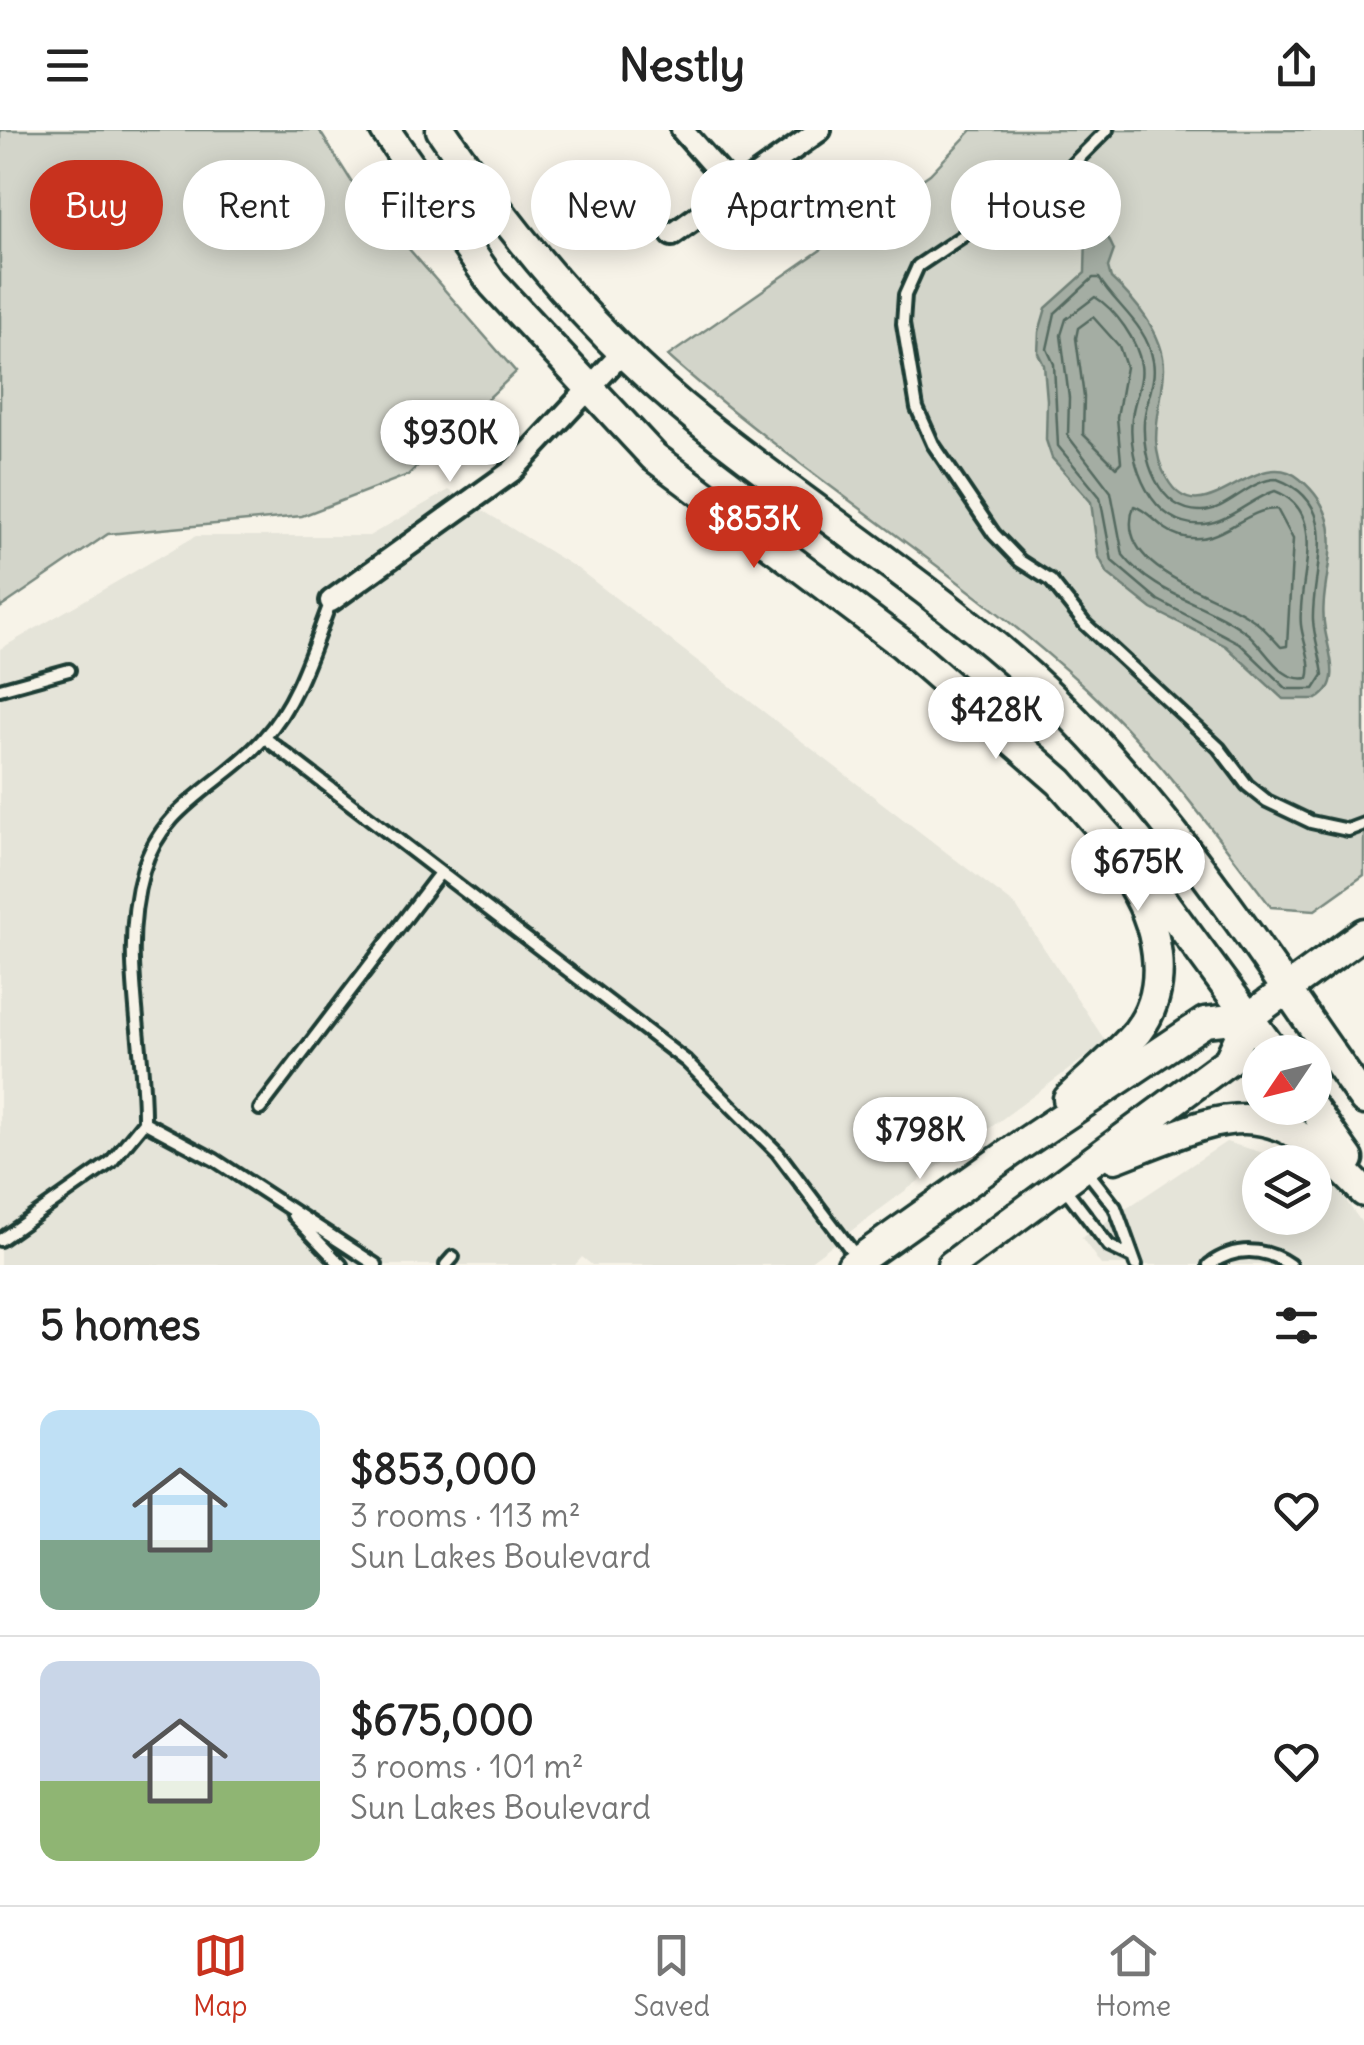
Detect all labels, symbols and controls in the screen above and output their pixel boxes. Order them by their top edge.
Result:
text: Nestly [619,37,745,93]
icon: menu [40,38,95,93]
icon: share [1269,38,1324,93]
chip: Buy [30,160,163,250]
chip: Rent [183,160,325,250]
chip: Filters [345,160,511,250]
chip: New [531,160,671,250]
chip: Apartment [691,160,931,250]
chip: House [951,160,1121,250]
pin: $930K [380,400,520,485]
text: $930K [402,412,498,453]
pin: $853K [684,486,824,571]
text: $853K [708,498,800,539]
pin: $428K [926,677,1066,762]
text: $428K [950,689,1042,730]
pin: $675K [1068,829,1208,914]
text: $675K [1093,841,1183,882]
north arrow [1242,1035,1332,1125]
map controls [1242,1035,1332,1235]
pin: $798K [850,1097,990,1182]
text: $798K [875,1109,965,1150]
button: layers [1242,1145,1332,1235]
icon: filters [1269,1298,1324,1353]
text: 5 homes [40,1299,201,1351]
text: $853,000 [350,1443,537,1495]
icon: home [120,1450,240,1570]
icon: heart [1269,1483,1324,1538]
text: 3 rooms · 113 m² [350,1495,581,1536]
text: Sun Lakes Boulevard [350,1536,651,1577]
text: $675,000 [350,1694,534,1746]
icon: home [120,1701,240,1821]
icon: heart [1269,1734,1324,1789]
text: 3 rooms · 101 m² [350,1746,584,1787]
text: Sun Lakes Boulevard [350,1787,651,1828]
tab: Map [193,1928,248,2024]
tab: Saved [633,1928,710,2024]
tab: Home [1096,1928,1171,2024]

